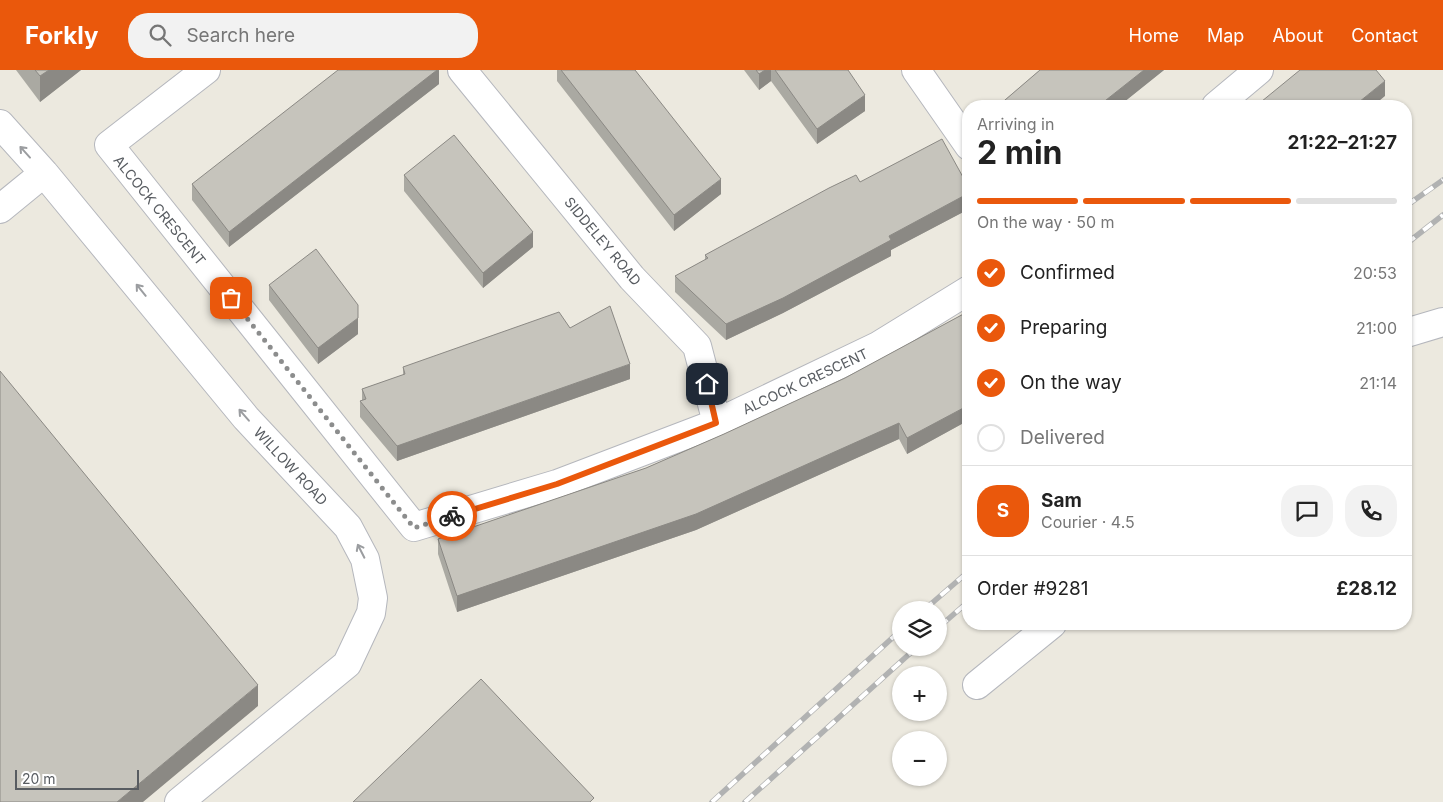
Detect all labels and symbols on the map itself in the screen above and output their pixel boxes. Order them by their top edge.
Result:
one-way arrow [19,145,31,158]
street label: ALCOCK CRESCENT [110,152,210,268]
street label: SIDDELEY ROAD [561,193,645,289]
pin [210,277,252,319]
one-way arrow [135,284,146,297]
street label: ALCOCK CRESCENT [740,344,870,418]
pin [686,363,728,405]
one-way arrow [238,409,250,422]
street label: WILLOW ROAD [251,423,331,509]
courier [427,491,477,541]
one-way arrow [355,544,365,559]
scale bar [15,767,139,790]

